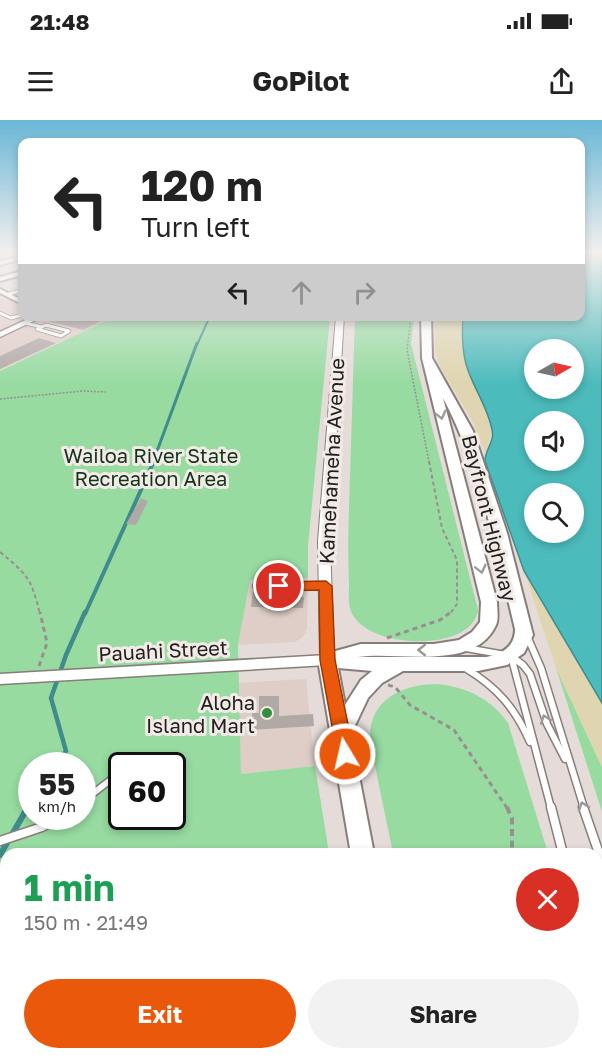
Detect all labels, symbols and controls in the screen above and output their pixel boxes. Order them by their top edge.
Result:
text: 21:48 [30,8,90,35]
icon: menu [24,65,57,98]
text: GoPilot [252,65,350,97]
icon: share [545,65,578,98]
text: 120 m [141,160,263,210]
icon: left [42,162,120,240]
text: Turn left [141,211,250,243]
icon: left [222,276,255,309]
icon: ahead [285,276,318,309]
icon: right [348,276,381,309]
north arrow [524,339,584,399]
map controls [524,339,584,543]
street label: Kamehameha Avenue [314,357,348,565]
one-way arrow [434,409,446,420]
button: sound [524,411,584,471]
street label: Bayfront Highway [458,432,522,604]
park label: Wailoa River State Recreation Area [64,443,238,490]
button: search [524,483,584,543]
pin [253,560,304,611]
one-way arrow [473,564,486,574]
icon: arrive [262,569,295,602]
street label: Pauahi Street [98,635,228,665]
one-way arrow [418,643,427,656]
place label: Aloha Island Mart [146,690,255,737]
marker: Aloha Island Mart [260,706,274,720]
one-way arrow [540,714,553,725]
position arrow [313,722,377,786]
speed limit sign: 60 [108,752,186,830]
text: 55 [39,766,75,802]
text: km/h [38,797,76,815]
one-way arrow [578,801,590,812]
text: 1 min [24,866,115,909]
button: close [516,868,579,931]
text: 150 m · 21:49 [24,910,148,934]
button: Exit [24,979,296,1048]
button: Share [308,979,579,1048]

